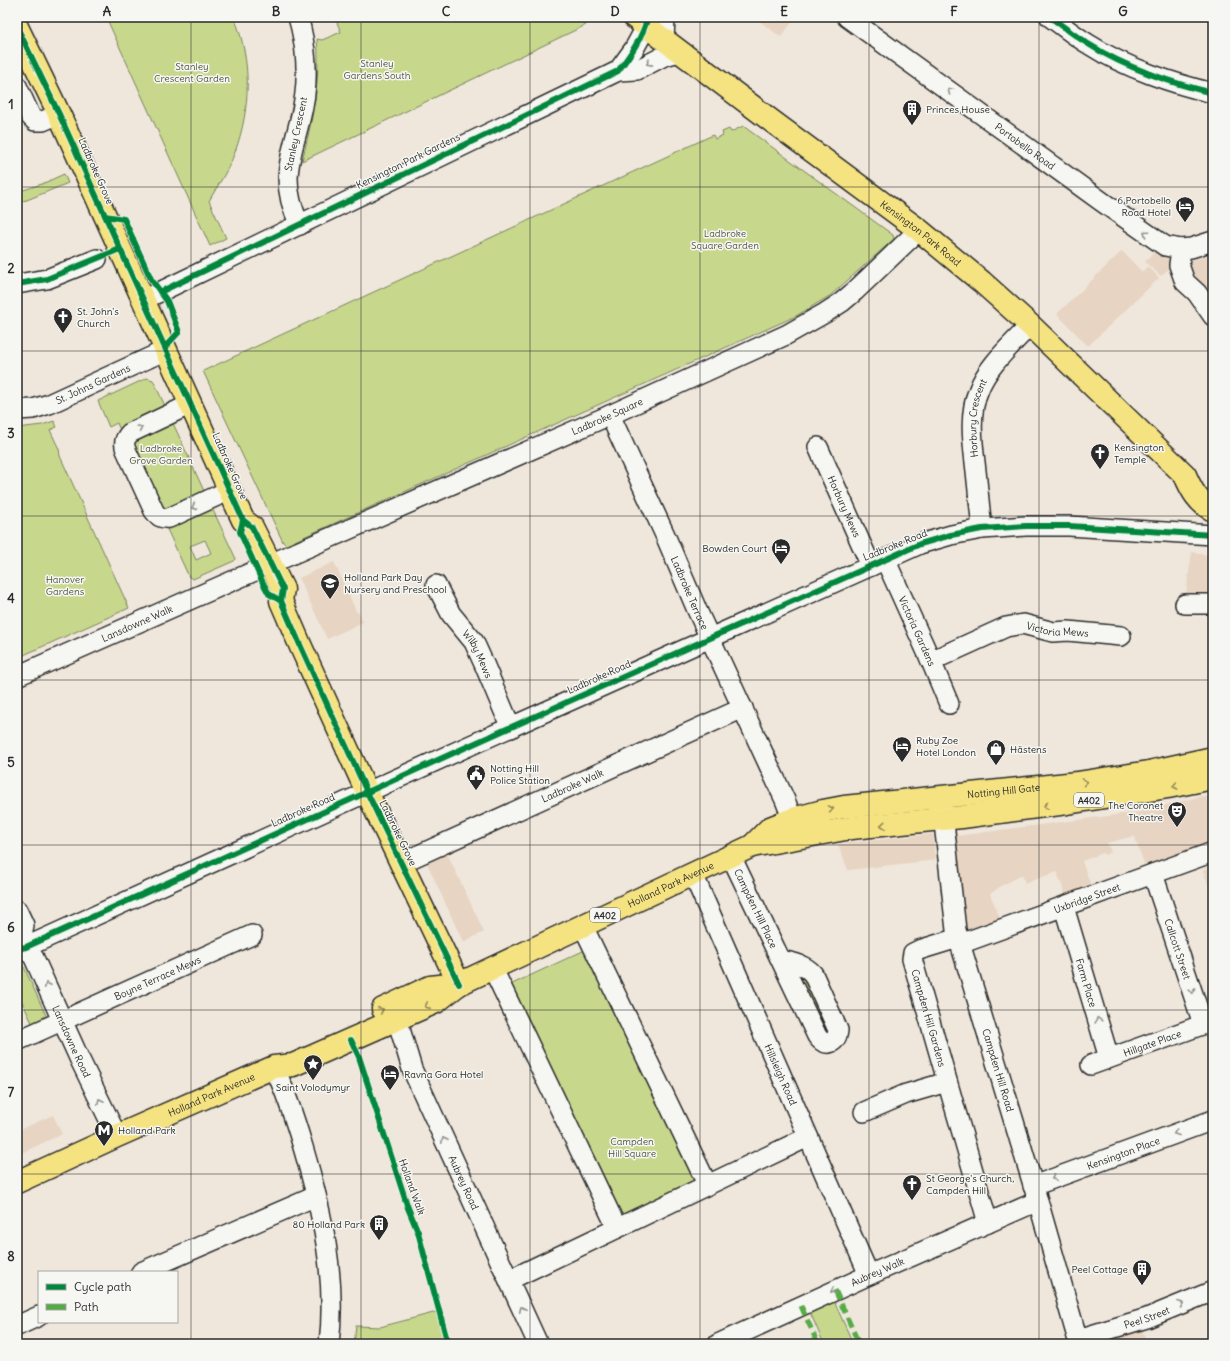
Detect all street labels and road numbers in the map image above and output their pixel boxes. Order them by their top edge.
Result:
street label: Stanley Crescent [282,95,310,172]
street label: Portobello Road [992,120,1058,172]
street label: Kensington Park Gardens [354,130,462,192]
street label: Ladbroke Grove [75,136,117,206]
street label: Kensington Park Road [878,197,964,269]
street label: St. Johns Gardens [53,361,133,407]
street label: Horbury Crescent [966,376,990,458]
street label: Ladbroke Square [569,395,645,438]
street label: Ladbroke Grove [209,431,251,501]
street label: Horbury Mews [825,473,864,540]
street label: Ladbroke Road [861,526,929,564]
street label: Ladbroke Terrace [668,554,712,632]
street label: Victoria Gardens [896,594,939,668]
street label: Lansdowne Walk [99,602,174,644]
street label: Victoria Mews [1025,619,1090,639]
street label: Wilby Mews [460,627,496,680]
street label: Ladbroke Road [565,657,633,697]
street label: Ladbroke Walk [539,766,605,805]
street label: Notting Hill Gate [967,780,1041,801]
street label: Ladbroke Road [269,790,337,830]
road number: A402 [1074,793,1104,807]
street label: Ladbroke Grove [376,798,420,868]
street label: Holland Park Avenue [625,858,716,910]
street label: Campden Hill Place [732,866,781,950]
street label: Uxbridge Street [1052,880,1122,916]
road number: A402 [590,908,620,922]
street label: Callcott Street [1162,917,1194,982]
street label: Boyne Terrace Mews [112,952,203,1003]
street label: Farm Place [1073,957,1100,1009]
street label: Campden Hill Gardens [909,968,949,1069]
street label: Lansdowne Road [50,1003,94,1080]
street label: Campden Hill Road [980,1027,1017,1113]
street label: Hillgate Place [1121,1027,1183,1059]
street label: Hillsleigh Road [762,1042,800,1107]
street label: Holland Park Avenue [166,1070,257,1119]
street label: Kensington Place [1085,1134,1161,1172]
street label: Aubrey Road [446,1153,482,1212]
street label: Holland Walk [396,1157,428,1217]
street label: Aubrey Walk [849,1254,906,1289]
street label: Peel Street [1122,1303,1172,1331]

